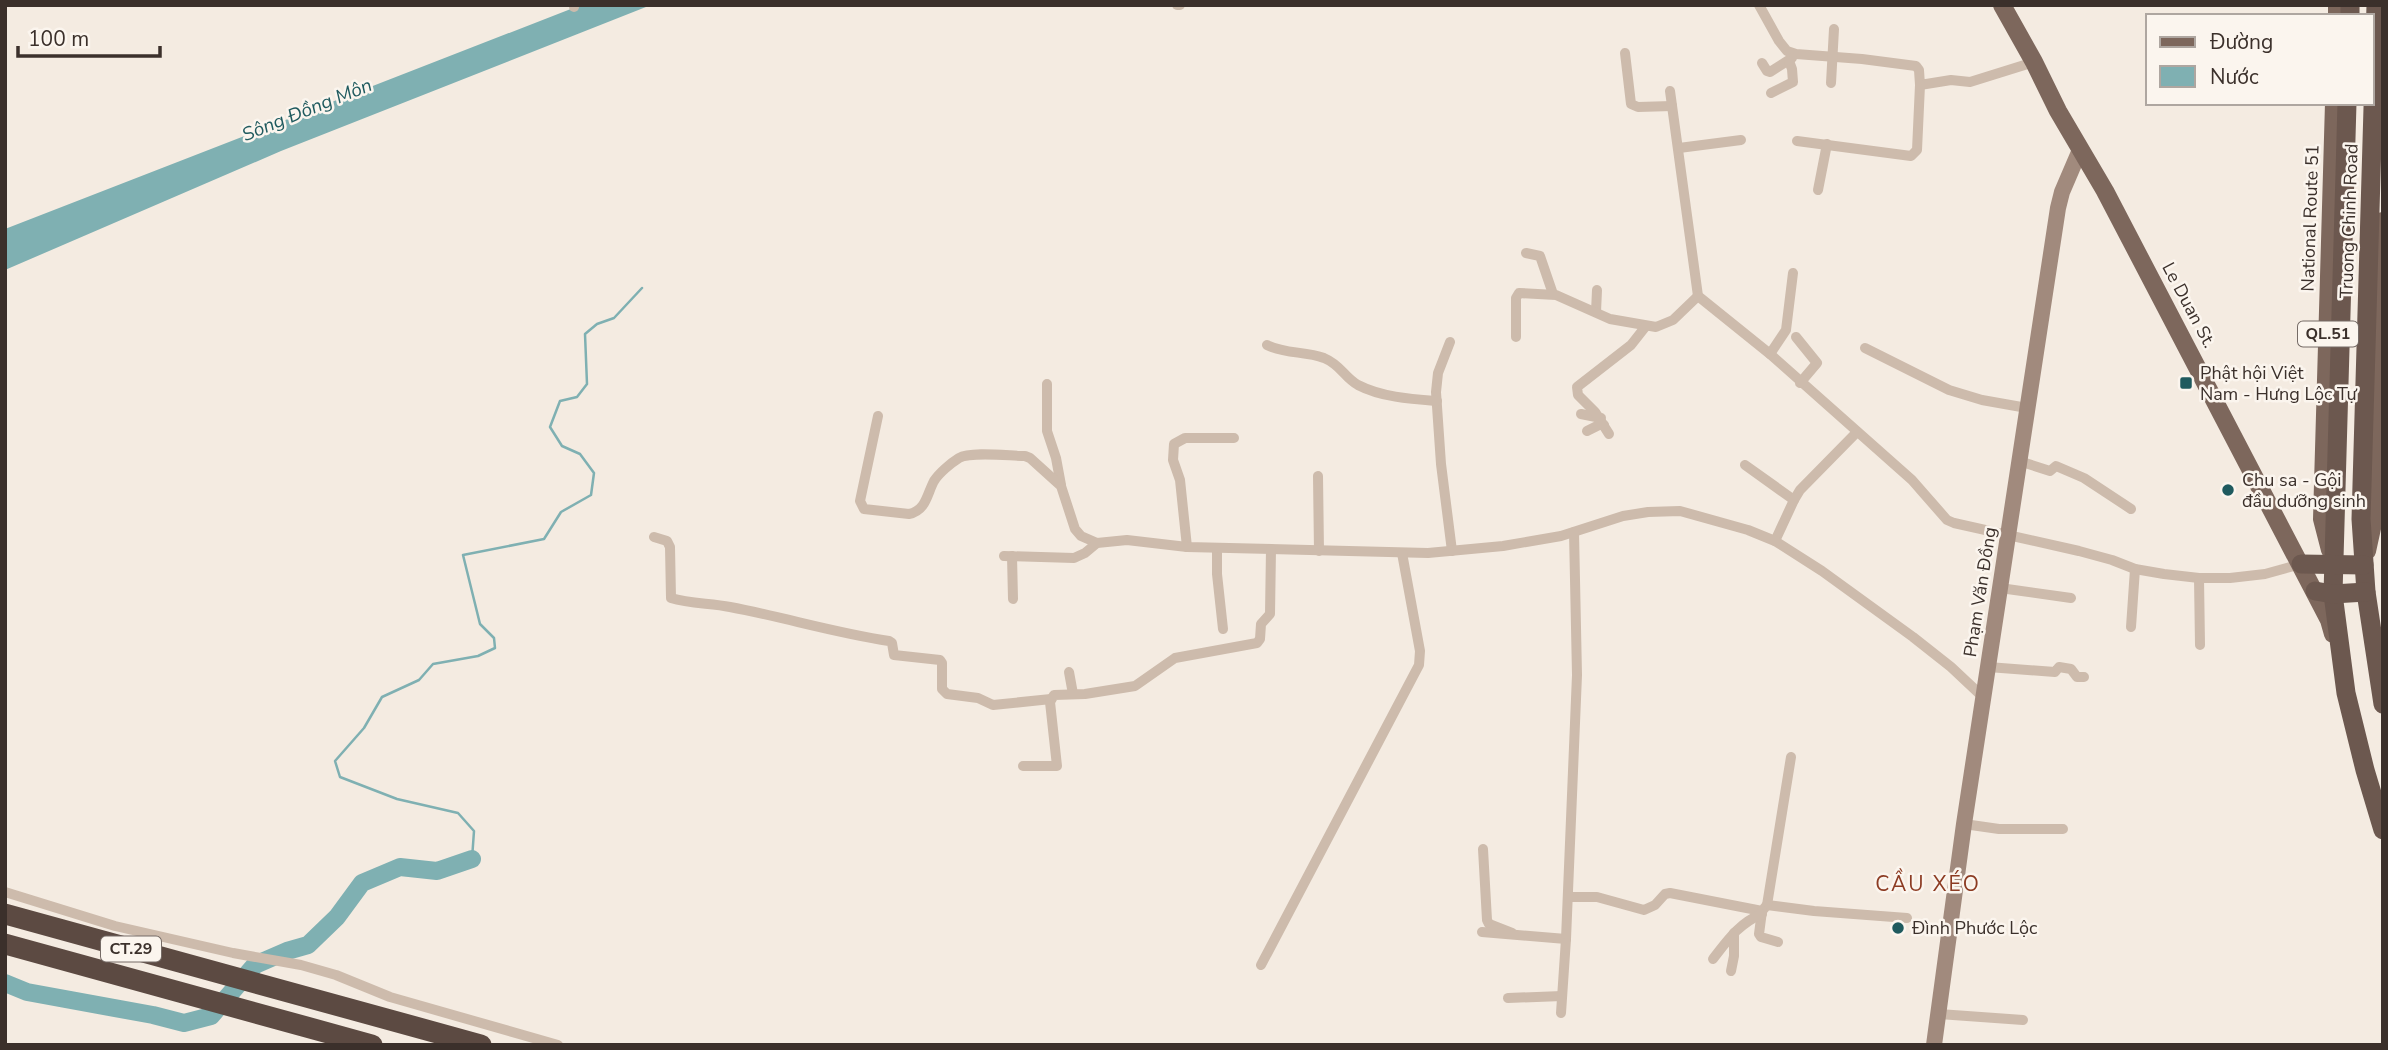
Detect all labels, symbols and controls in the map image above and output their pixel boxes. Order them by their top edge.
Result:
scale bar [18,14,159,58]
legend [2146,14,2374,105]
text: 100 m [28,25,89,53]
text: Đường [2209,28,2273,56]
text: Nước [2210,63,2259,91]
water label: Sông Đồng Môn [238,72,376,148]
street label: Truong Chinh Road [2334,143,2364,299]
street label: National Route 51 [2295,144,2325,292]
street label: Le Duan St. [2156,258,2222,352]
road number: QL.51 [2298,322,2358,346]
place label: Phật hội Việt Nam - Hưng Lộc Tự [2200,361,2358,406]
marker: Phật hội Việt Nam - Hưng Lộc Tự [2178,375,2194,391]
place label: Chu sa - Gội đầu dưỡng sinh [2242,468,2366,513]
marker: Chu sa - Gội đầu dưỡng sinh [2220,482,2236,498]
street label: Phạm Văn Đồng [1958,525,2002,659]
district label: CẦU XÉO [1875,868,1981,898]
place label: Đình Phước Lộc [1911,916,2037,940]
marker: Đình Phước Lộc [1890,920,1906,936]
road number: CT.29 [101,937,161,962]

